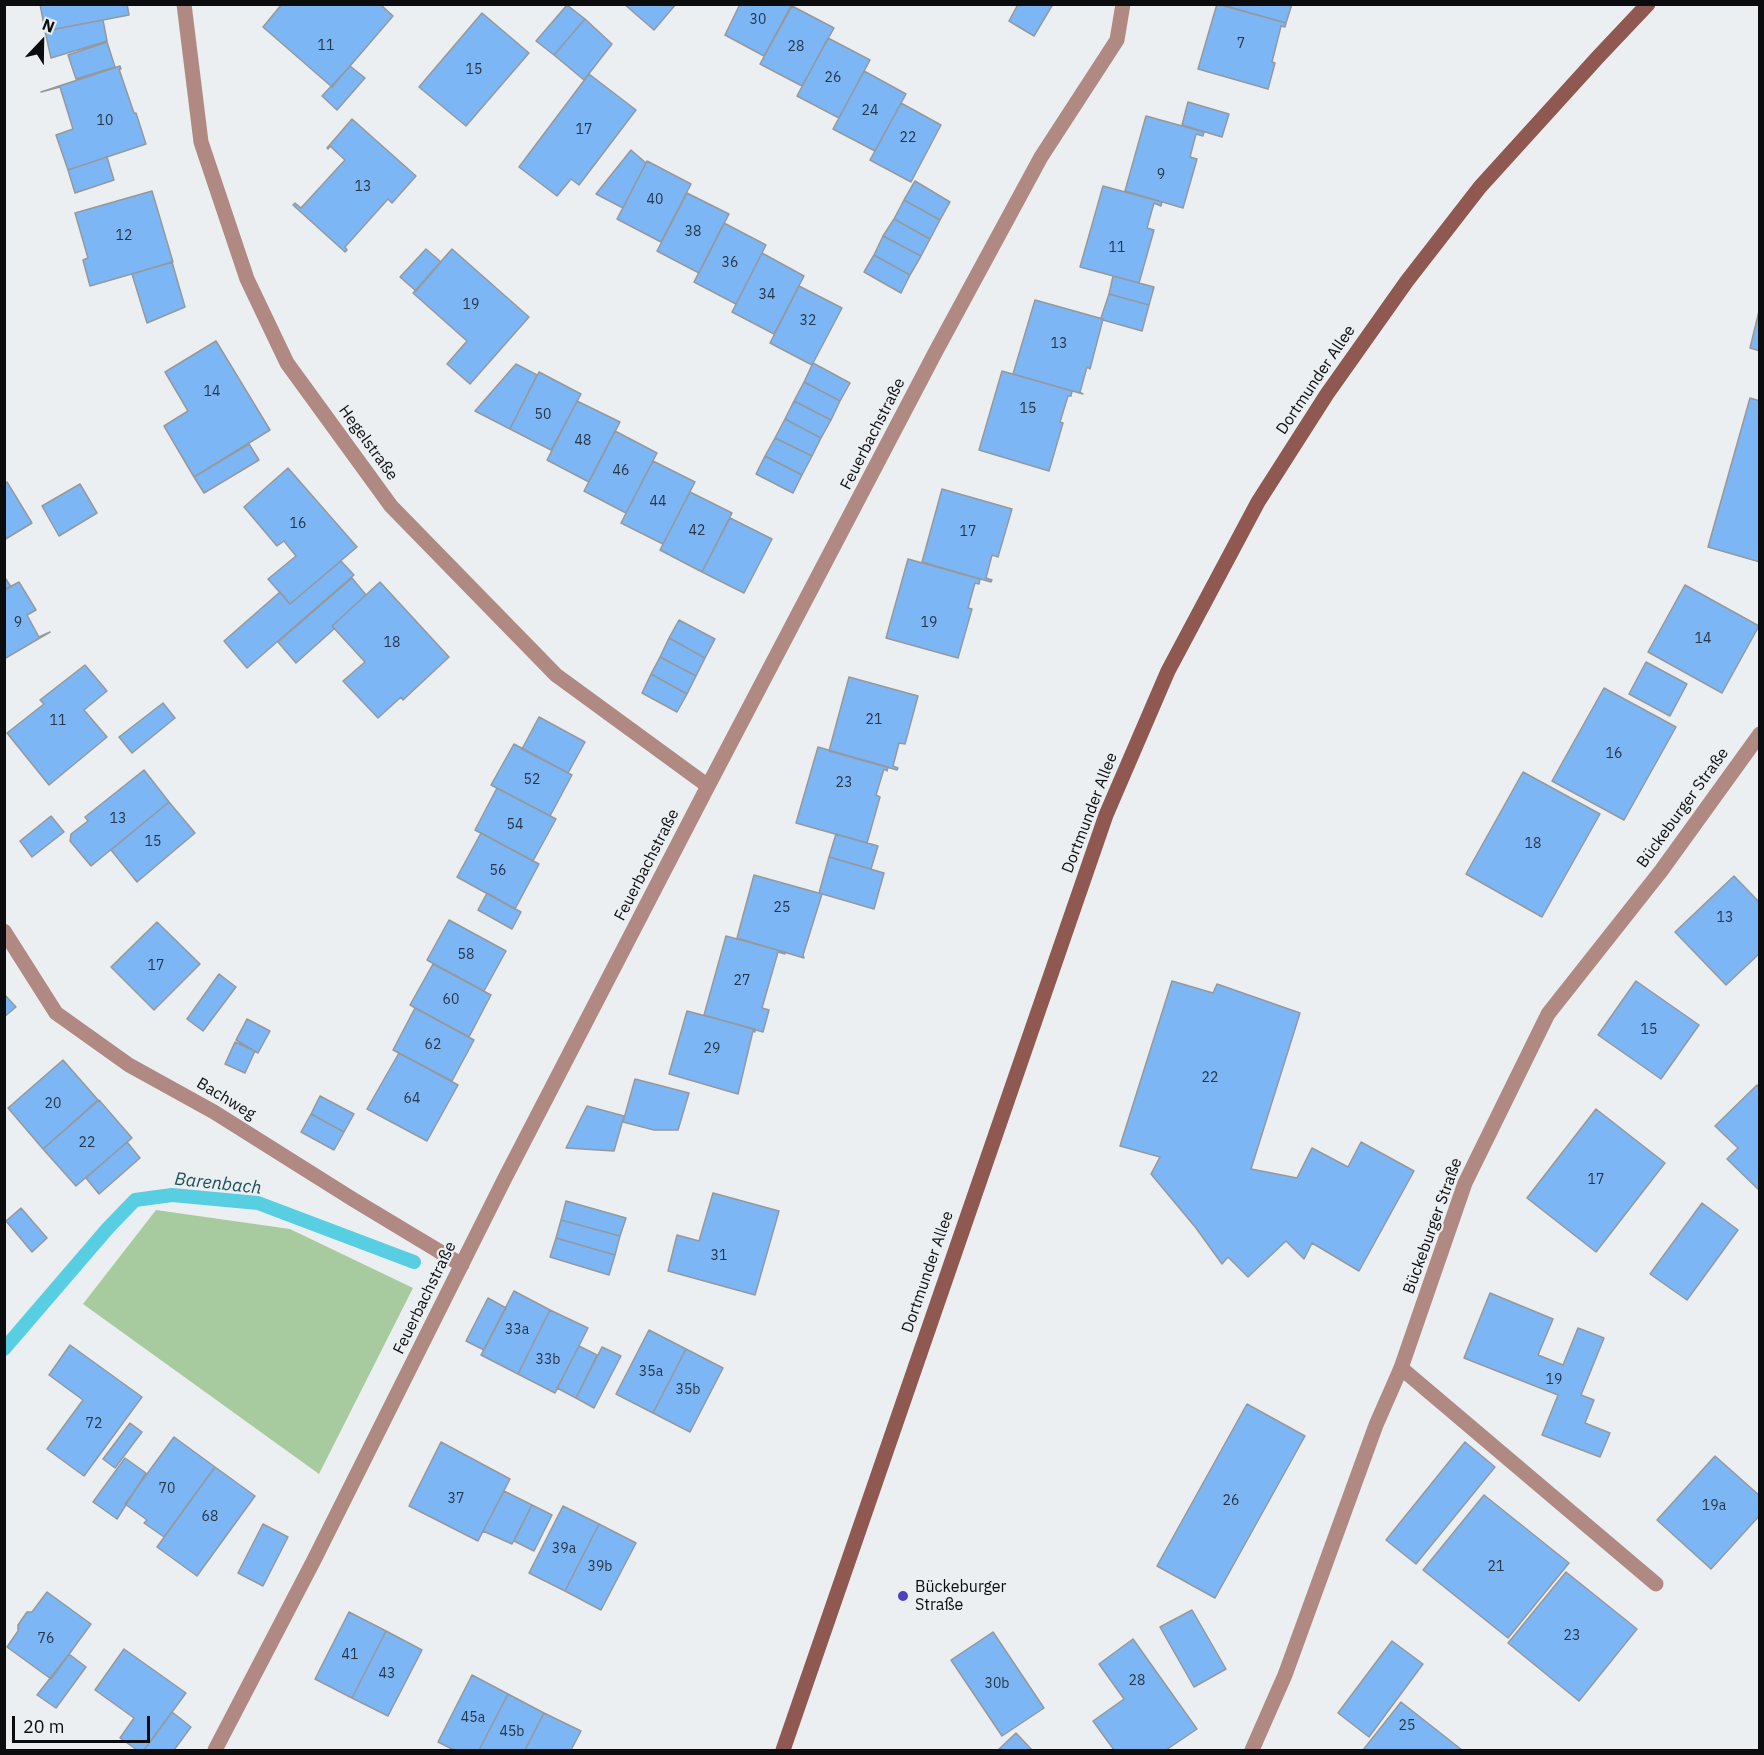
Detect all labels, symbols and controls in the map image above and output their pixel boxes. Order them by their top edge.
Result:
north arrow [12,12,72,72]
house number: 30 [750,12,766,28]
text: N [40,14,58,37]
house number: 7 [1237,36,1245,52]
house number: 11 [318,38,334,54]
house number: 28 [788,39,804,55]
house number: 15 [466,62,482,78]
house number: 26 [825,70,841,86]
house number: 24 [862,103,878,119]
house number: 10 [97,113,113,129]
house number: 17 [576,122,592,138]
house number: 22 [900,130,916,146]
house number: 9 [1157,167,1165,183]
house number: 13 [355,179,371,195]
house number: 40 [647,192,663,208]
house number: 38 [685,224,701,240]
house number: 12 [116,228,132,244]
house number: 11 [1109,240,1125,256]
house number: 36 [722,255,738,271]
house number: 34 [759,287,775,303]
house number: 19 [463,297,479,313]
house number: 32 [800,313,816,329]
street label: Dortmunder Allee [1272,322,1360,438]
house number: 13 [1051,336,1067,352]
street label: Feuerbachstraße [837,375,909,493]
house number: 14 [204,384,220,400]
house number: 15 [1020,401,1036,417]
street label: Hegelstraße [334,402,402,484]
house number: 50 [535,407,551,423]
house number: 48 [575,433,591,449]
house number: 46 [613,463,629,479]
house number: 44 [650,494,666,510]
house number: 16 [290,516,306,532]
house number: 42 [689,523,705,539]
house number: 17 [960,524,976,540]
house number: 9 [14,615,22,631]
house number: 19 [921,615,937,631]
house number: 14 [1695,631,1711,647]
house number: 18 [384,635,400,651]
house number: 21 [866,712,882,728]
house number: 11 [50,713,66,729]
street label: Bückeburger Straße [1633,744,1733,872]
house number: 16 [1606,746,1622,762]
street label: Dortmunder Allee [1058,750,1122,876]
house number: 52 [524,772,540,788]
house number: 23 [836,775,852,791]
street label: Feuerbachstraße [611,806,683,924]
house number: 13 [110,811,126,827]
house number: 54 [507,817,523,833]
house number: 15 [145,834,161,850]
house number: 18 [1525,836,1541,852]
house number: 56 [490,863,506,879]
house number: 25 [774,900,790,916]
house number: 13 [1717,910,1733,926]
house number: 58 [458,947,474,963]
house number: 17 [148,958,164,974]
house number: 27 [734,973,750,989]
house number: 60 [443,992,459,1008]
house number: 15 [1641,1022,1657,1038]
house number: 62 [425,1037,441,1053]
house number: 29 [704,1041,720,1057]
house number: 22 [1202,1070,1218,1086]
street label: Bachweg [193,1074,259,1124]
house number: 64 [404,1091,420,1107]
house number: 20 [45,1096,61,1112]
house number: 22 [79,1135,95,1151]
street label: Bückeburger Straße [1399,1155,1467,1297]
water label: Barenbach [173,1169,263,1199]
house number: 17 [1588,1172,1604,1188]
street label: Dortmunder Allee [898,1209,958,1335]
street label: Feuerbachstraße [389,1239,461,1357]
house number: 31 [711,1248,727,1264]
house number: 33a [505,1322,529,1338]
house number: 33b [536,1352,560,1368]
house number: 35a [639,1364,663,1380]
house number: 19 [1546,1372,1562,1388]
house number: 35b [676,1382,700,1398]
house number: 72 [86,1416,102,1432]
house number: 70 [159,1481,175,1497]
house number: 37 [448,1491,464,1507]
house number: 26 [1223,1493,1239,1509]
house number: 19a [1702,1498,1726,1514]
house number: 68 [202,1509,218,1525]
house number: 39a [552,1541,576,1557]
house number: 39b [588,1559,612,1575]
house number: 21 [1488,1559,1504,1575]
place label: Bückeburger Straße [915,1577,1006,1615]
marker: Bückeburger Straße [896,1589,910,1603]
house number: 23 [1564,1628,1580,1644]
house number: 76 [38,1631,54,1647]
house number: 41 [342,1647,358,1663]
house number: 43 [379,1666,395,1682]
house number: 28 [1129,1673,1145,1689]
house number: 30b [985,1676,1009,1692]
scale bar [15,1704,153,1742]
house number: 45a [461,1710,485,1726]
text: 20 m [23,1715,65,1738]
house number: 25 [1399,1718,1415,1734]
house number: 45b [500,1724,524,1740]

